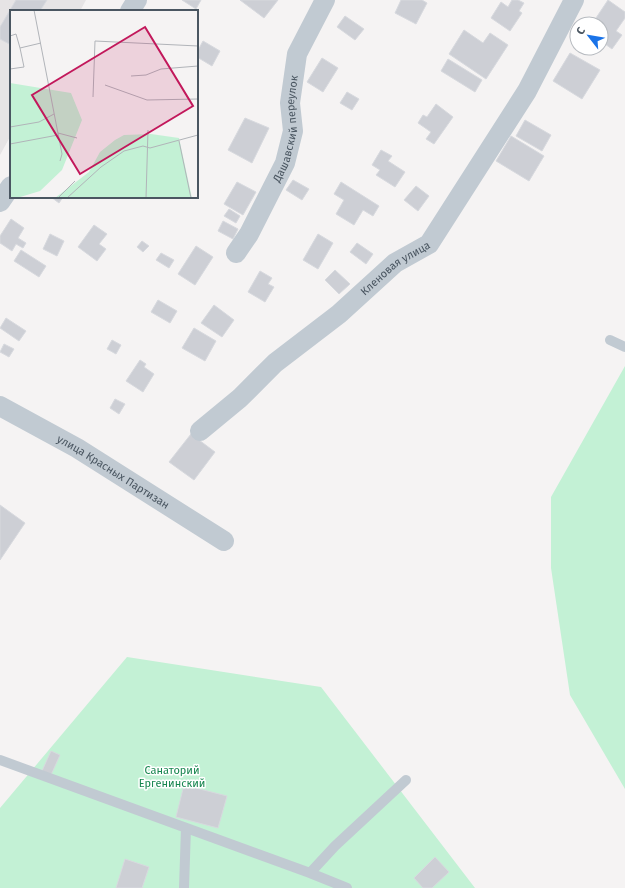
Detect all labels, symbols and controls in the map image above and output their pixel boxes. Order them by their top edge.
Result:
inset map [10,10,198,198]
north arrow [569,16,609,56]
text: С [574,24,588,37]
street label: Дашавский переулок [270,74,300,185]
street label: Кленовая улица [358,238,432,298]
street label: улица Красных Партизан [55,432,172,511]
park label: Санаторий Ергенинский [139,764,205,790]

